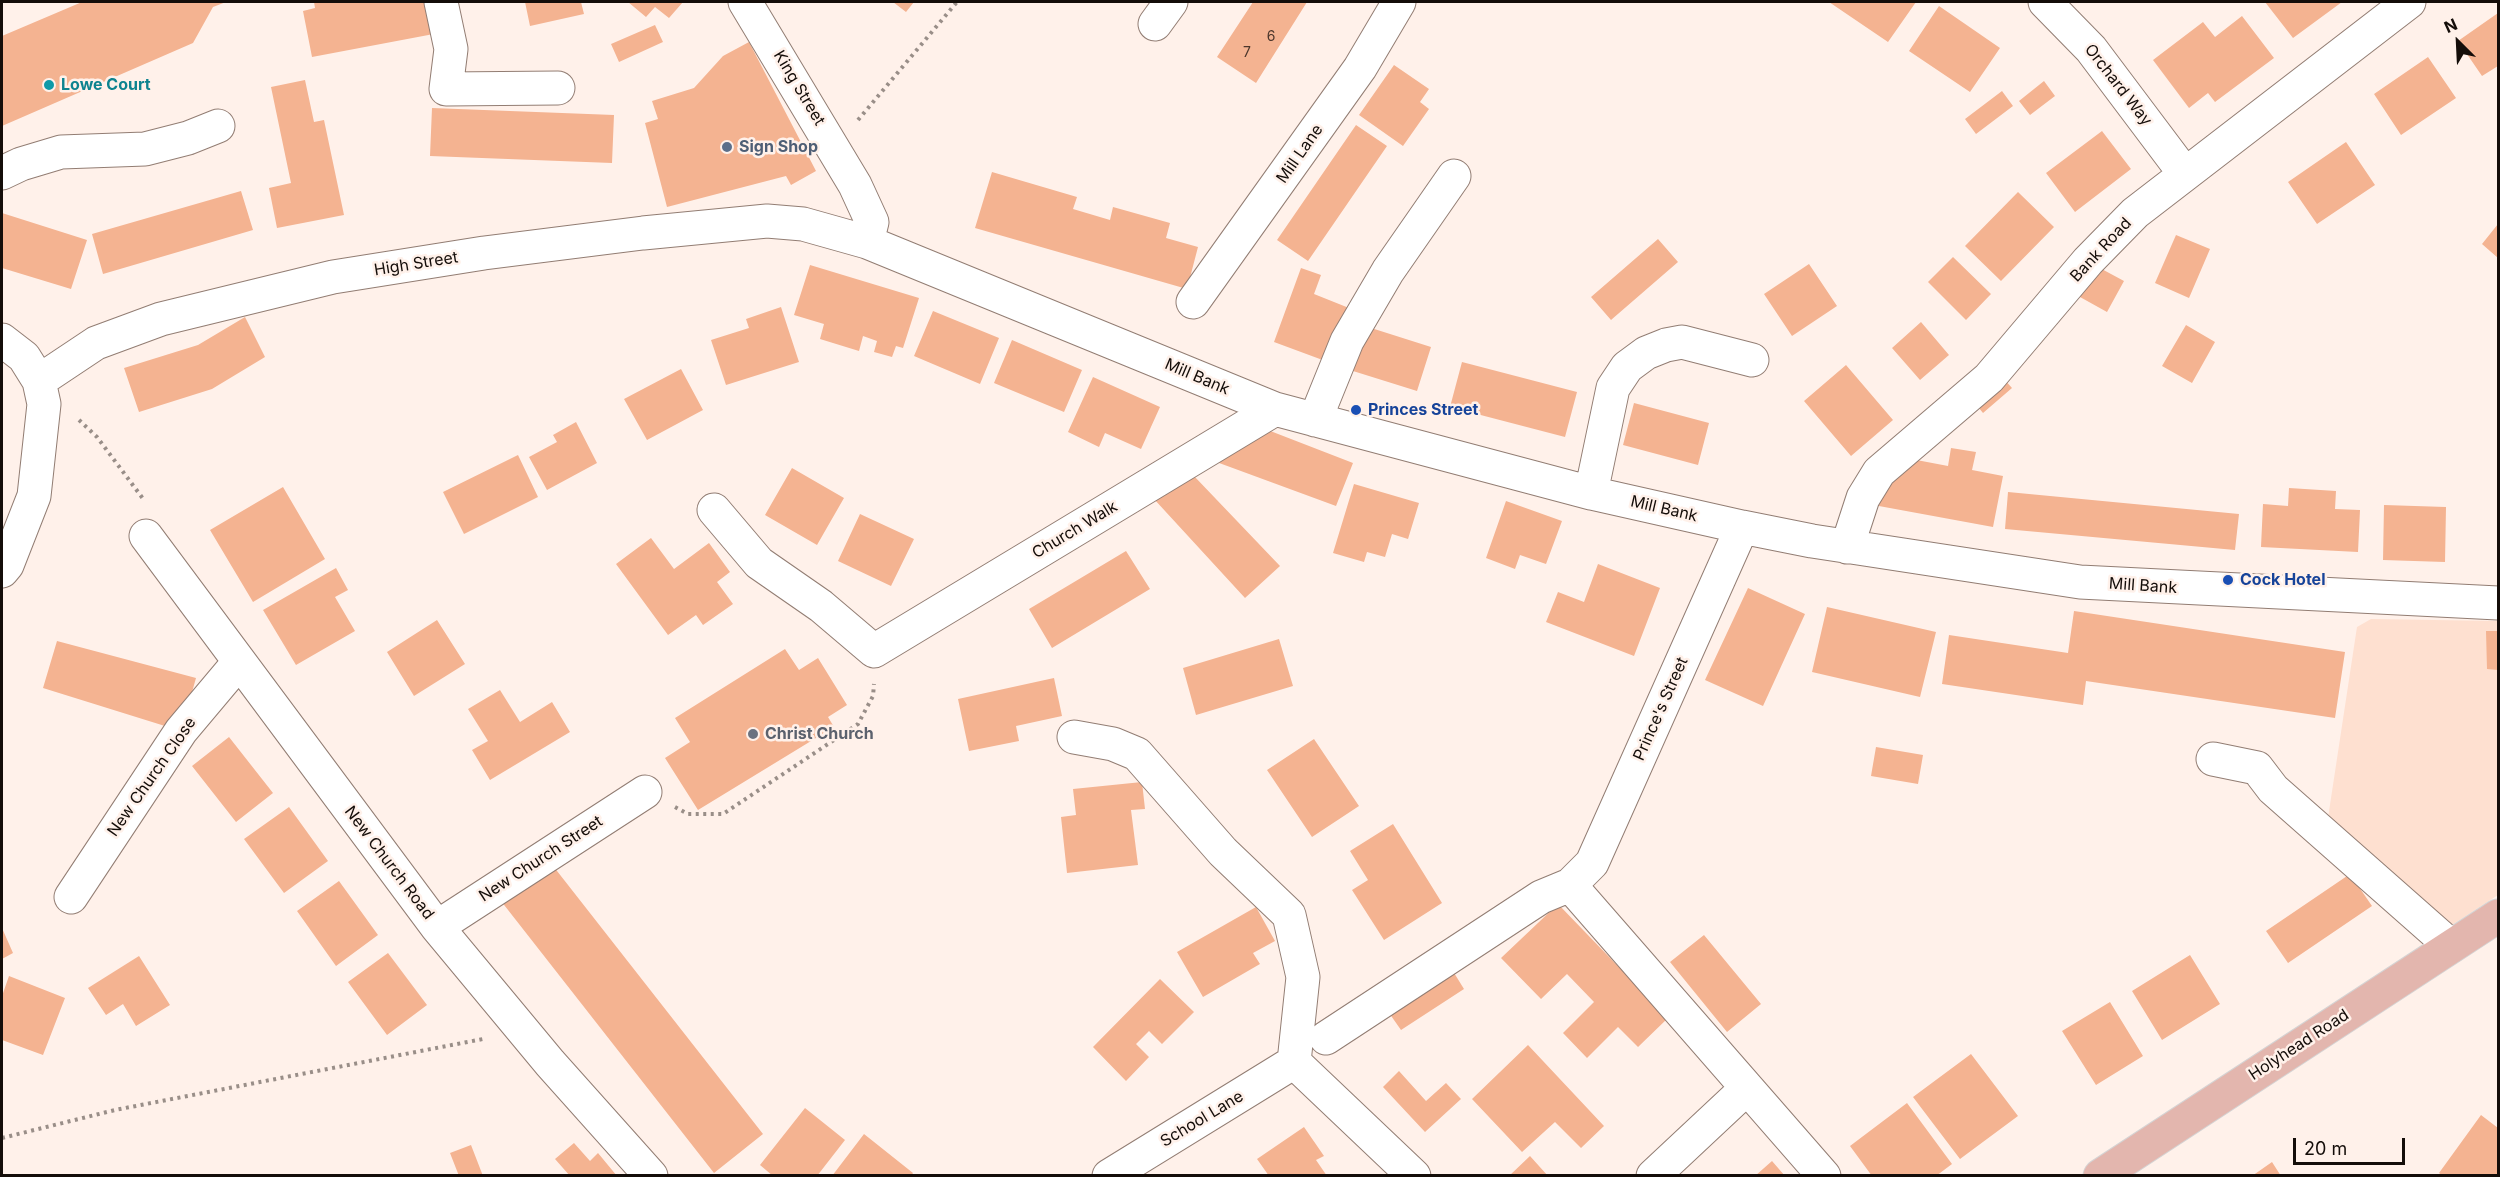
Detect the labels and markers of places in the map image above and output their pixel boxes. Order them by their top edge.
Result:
place label: Lowe Court [61,75,151,95]
marker: Lowe Court [42,78,56,92]
place label: Sign Shop [739,137,818,157]
marker: Sign Shop [720,140,734,154]
place label: Princes Street [1368,400,1478,420]
marker: Princes Street [1349,403,1363,417]
place label: Cock Hotel [2240,570,2325,590]
marker: Cock Hotel [2221,573,2235,587]
place label: Christ Church [765,724,874,744]
marker: Christ Church [746,727,760,741]

